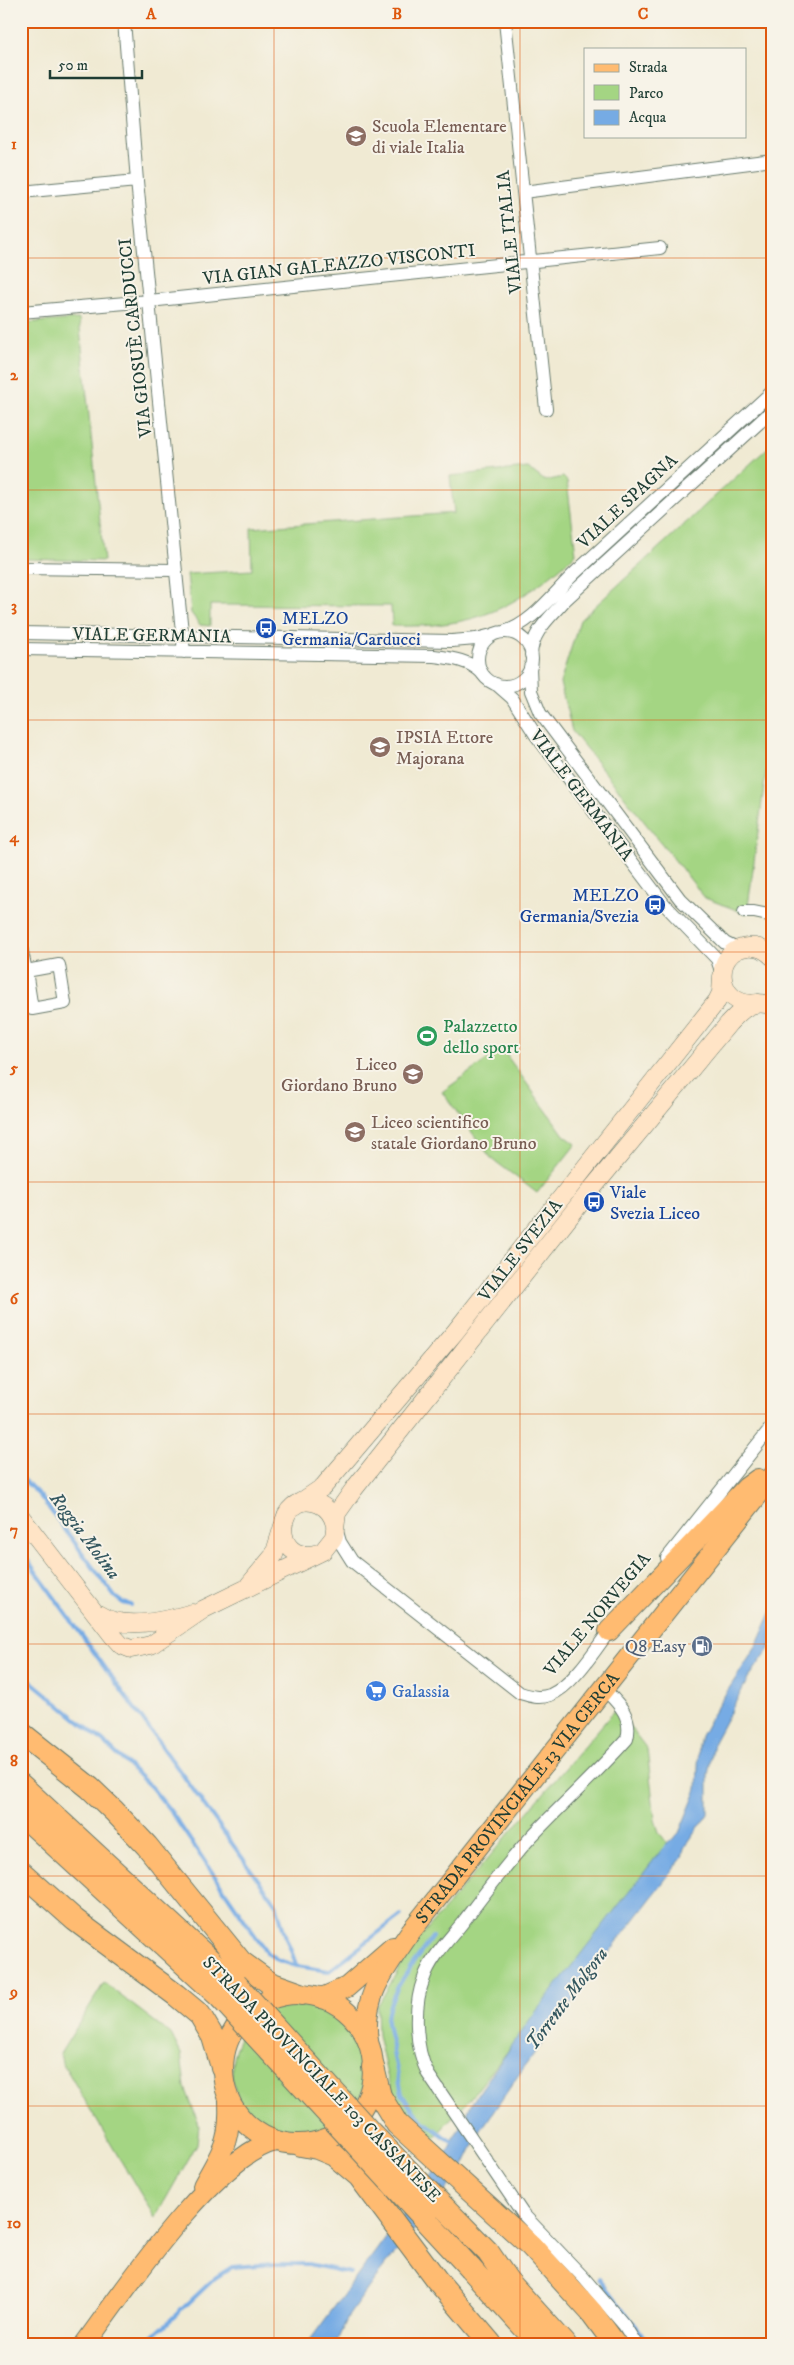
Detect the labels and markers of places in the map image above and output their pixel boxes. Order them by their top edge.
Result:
place label: Scuola Elementare di viale Italia [372,116,507,159]
school or university icon: Scuola Elementare di viale Italia [344,124,368,148]
place label: MELZO Germania/Carducci [282,608,421,651]
bus stop icon: MELZO Germania/Carducci [254,616,278,640]
place label: IPSIA Ettore Majorana [396,727,493,770]
school or university icon: IPSIA Ettore Majorana [368,735,392,759]
place label: MELZO Germania/Svezia [520,885,639,928]
bus stop icon: MELZO Germania/Svezia [643,893,667,917]
place label: Palazzetto dello sport [443,1016,519,1059]
sports icon: Palazzetto dello sport [415,1024,439,1048]
place label: Liceo Giordano Bruno [281,1054,397,1097]
school or university icon: Liceo Giordano Bruno [401,1062,425,1086]
place label: Liceo scientifico statale Giordano Bruno [371,1112,537,1155]
school or university icon: Liceo scientifico statale Giordano Bruno [343,1120,367,1144]
place label: Viale Svezia Liceo [609,1182,700,1225]
bus stop icon: Viale Svezia Liceo [582,1190,606,1214]
fuel station icon: Q8 Easy [690,1634,714,1658]
place label: Q8 Easy [625,1636,686,1658]
supermarket icon: Galassia [364,1679,388,1703]
place label: Galassia [392,1681,450,1703]

